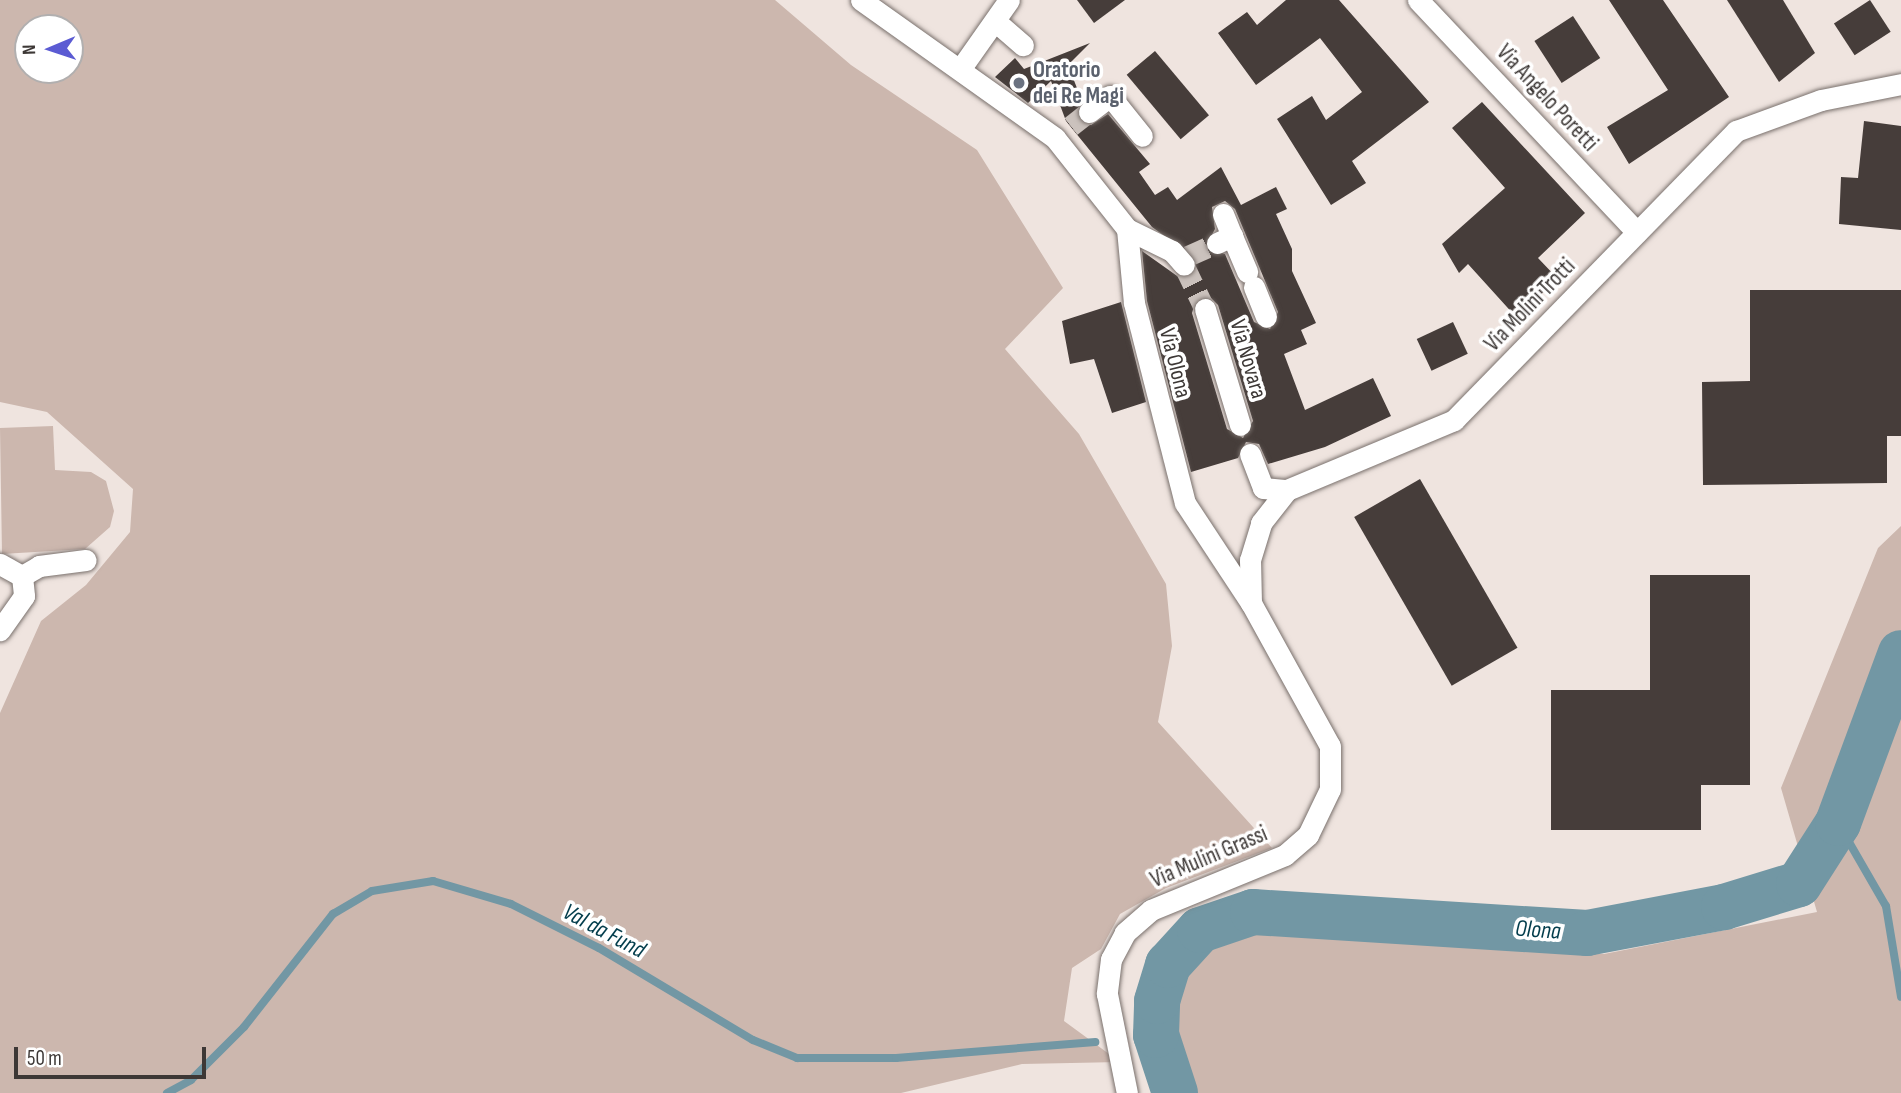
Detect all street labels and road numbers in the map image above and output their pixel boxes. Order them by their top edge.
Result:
street label: Via Angelo Poretti [1491,39,1603,157]
street label: Via Molini Trotti [1479,253,1581,357]
street label: Via Novara [1224,316,1272,402]
street label: Via Olona [1153,325,1197,401]
street label: Via Mulini Grassi [1146,820,1272,894]

